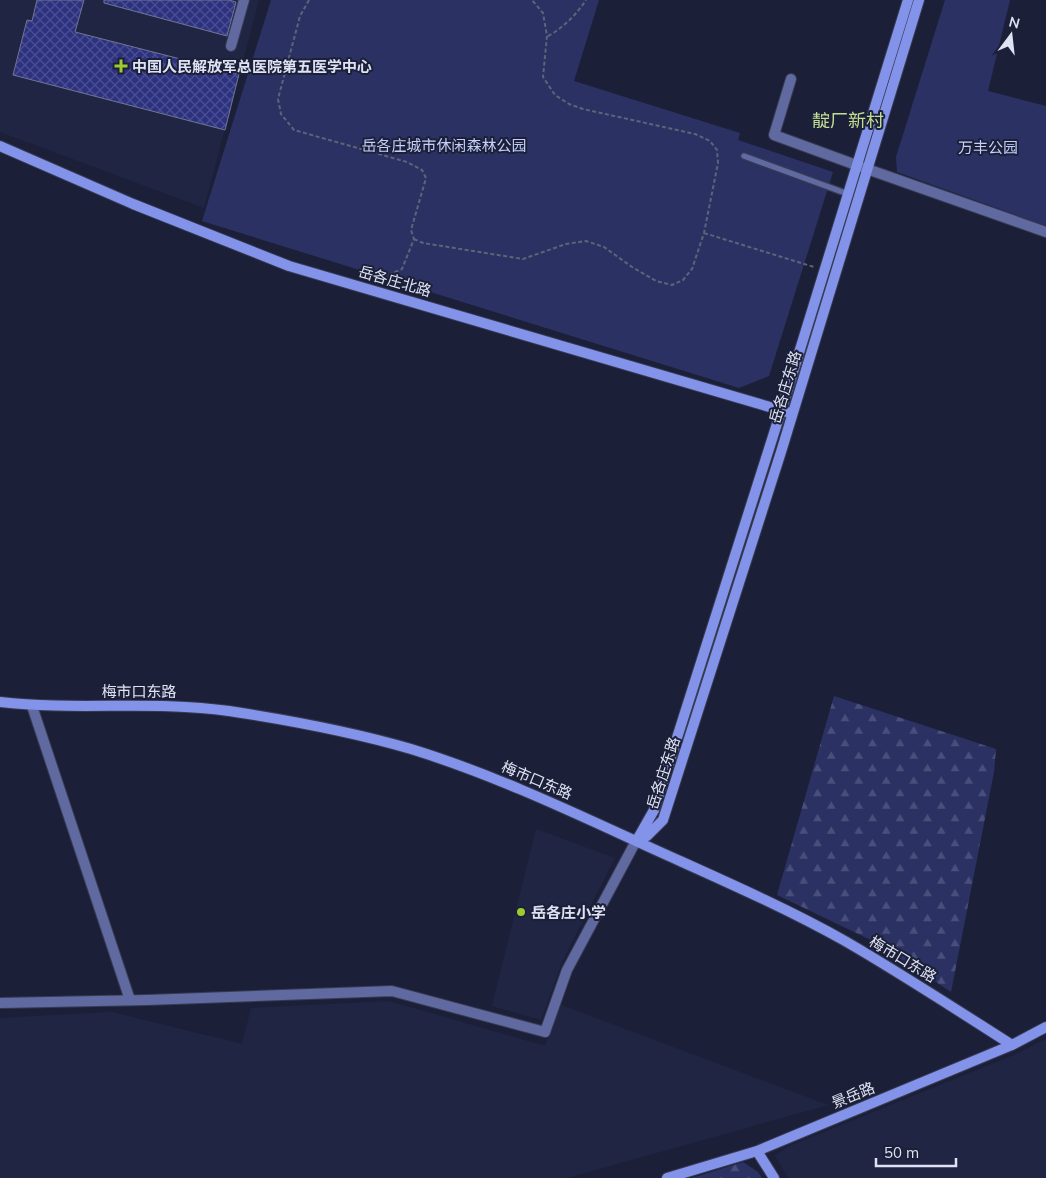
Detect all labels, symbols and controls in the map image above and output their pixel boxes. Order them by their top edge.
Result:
north arrow [986,10,1036,60]
text: N [1007,12,1022,33]
place label: 中国人民解放军总医院第五医学中心 [132,57,372,76]
marker: 中国人民解放军总医院第五医学中心 [114,59,128,73]
district label: 靛厂新村 [812,109,884,132]
park label: 岳各庄城市休闲森林公园 [361,136,527,155]
park label: 万丰公园 [958,138,1018,157]
street label: 岳各庄北路 [356,262,434,300]
street label: 岳各庄东路 [765,348,805,426]
street label: 梅市口东路 [101,682,177,701]
street label: 岳各庄东路 [642,734,684,812]
street label: 梅市口东路 [499,757,575,803]
place label: 岳各庄小学 [531,903,606,922]
marker: 岳各庄小学 [515,906,527,918]
street label: 梅市口东路 [866,932,940,986]
street label: 景岳路 [829,1078,877,1112]
scale bar [876,1136,956,1168]
text: 50 m [884,1143,919,1162]

